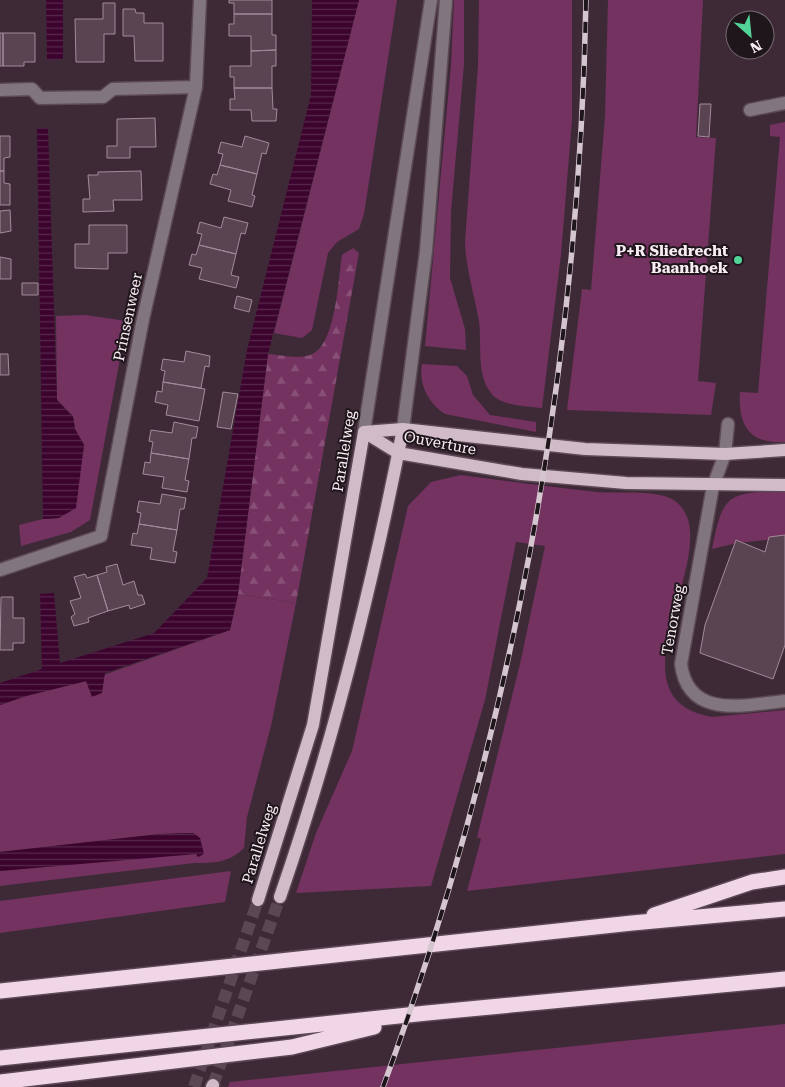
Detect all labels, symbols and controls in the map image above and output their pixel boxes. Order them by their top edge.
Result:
north arrow [725,10,775,60]
text: N [747,37,764,56]
place label: P+R Sliedrecht Baanhoek [616,242,729,277]
marker: P+R Sliedrecht Baanhoek [732,254,744,266]
street label: Prinsenweer [110,271,146,363]
street label: Parallelweg [329,408,359,493]
street label: Ouverture [402,427,478,459]
street label: Tenorweg [658,583,688,657]
street label: Parallelweg [238,802,280,886]

